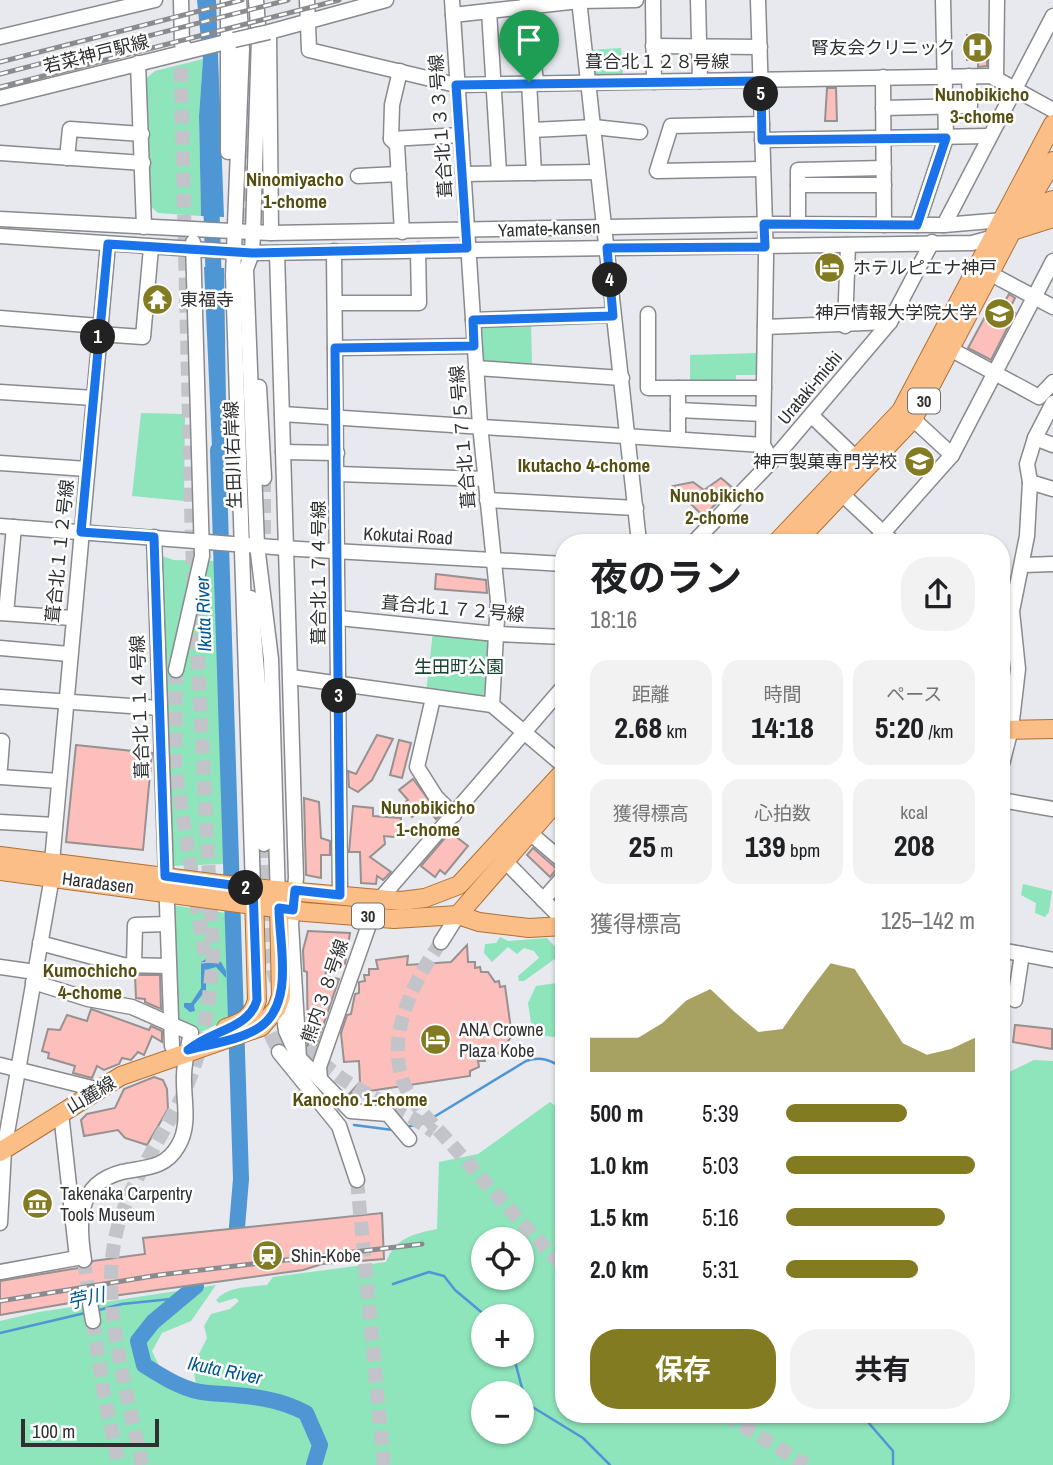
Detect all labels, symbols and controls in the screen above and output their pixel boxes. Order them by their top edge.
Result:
pin [499,10,559,82]
icon: arrive [510,21,548,59]
street label: 若菜神戸駅線 [40,28,151,79]
hospital icon: 腎友会クリニック [961,31,995,65]
place label: 腎友会クリニック [811,35,955,60]
street label: 葺合北１２８号線 [585,49,729,74]
street label: 葺合北１３３号線 [423,53,458,199]
pin: 5 [744,76,778,112]
text: 5 [756,80,765,106]
district label: Nunobikicho 3-chome [935,81,1029,129]
district label: Ninomiyacho 1-chome [246,166,344,214]
street label: Yamate-kansen [497,214,601,243]
hotel icon: ホテルピエナ神戸 [813,251,847,285]
place label: ホテルピエナ神戸 [853,255,997,280]
pin: 4 [592,262,628,298]
text: 4 [605,266,614,292]
temple icon: 東福寺 [140,283,174,317]
place label: 東福寺 [180,287,234,312]
school or university icon: 神戸情報大学院大学 [983,296,1017,330]
place label: 神戸情報大学院大学 [815,300,977,325]
pin: 1 [80,320,116,354]
text: 1 [93,323,102,349]
street label: Urataki-michi [772,346,848,430]
street label: 葺合北１７５号線 [444,364,481,510]
road number: 30 [908,388,940,414]
street label: 生田川右岸線 [218,401,247,509]
school or university icon: 神戸製菓専門学校 [903,445,937,479]
place label: 神戸製菓専門学校 [753,449,897,474]
district label: Ikutacho 4-chome [518,452,651,478]
street label: 葺合北１１２号線 [40,478,79,624]
district label: Nunobikicho 2-chome [670,482,764,530]
street label: 葺合北１７４号線 [306,501,331,645]
street label: Kokutai Road [363,521,453,550]
text: 夜のラン [590,552,742,603]
button: share [901,557,975,631]
water label: Ikuta River [189,575,217,652]
street label: 葺合北１７２号線 [380,590,526,627]
text: 18:16 [590,604,637,635]
street label: 葺合北１１４号線 [124,635,155,779]
park label: 生田町公園 [414,654,504,679]
pin: 3 [322,678,356,714]
text: 距離 [632,681,670,707]
text: 時間 [763,681,802,707]
text: ペース [886,681,942,707]
text: 3 [334,682,343,708]
text: 2.68 [614,707,662,747]
text: 14:18 [751,707,814,747]
text: 5:20 [875,707,924,747]
text: km [662,718,687,744]
text: /km [924,718,953,744]
district label: Nunobikicho 1-chome [381,794,475,842]
text: kcal [900,799,928,825]
text: 獲得標高 [613,800,689,826]
text: 心拍数 [754,800,811,826]
text: 208 [894,825,935,865]
text: 25 [628,826,656,866]
text: 139 [745,826,786,866]
text: m [656,837,673,863]
text: bpm [786,837,820,863]
street label: Haradasen [61,866,135,899]
pin: 2 [229,870,264,906]
text: 2 [241,874,250,900]
road number: 30 [352,904,384,928]
text: 125–142 m [881,905,975,936]
text: 獲得標高 [590,908,682,939]
street label: 熊内３８号線 [295,936,354,1046]
district label: Kumochicho 4-chome [43,957,137,1005]
place label: ANA Crowne Plaza Kobe [458,1017,544,1063]
hotel icon: ANA Crowne Plaza Kobe [419,1023,453,1057]
street label: 山麓線 [61,1070,120,1119]
district label: Kanocho 1-chome [292,1086,428,1112]
text: 500 m [590,1098,643,1129]
text: 5:39 [702,1098,739,1129]
text: 1.0 km [590,1150,649,1181]
text: 5:03 [702,1150,739,1181]
place label: Takenaka Carpentry Tools Museum [60,1181,193,1227]
museum icon: Takenaka Carpentry Tools Museum [20,1187,54,1221]
text: 1.5 km [590,1202,649,1233]
text: 5:16 [702,1202,739,1233]
map controls [471,1227,534,1444]
button: locate [471,1227,534,1290]
station icon: Shin-Kobe [251,1239,285,1273]
place label: Shin-Kobe [291,1243,361,1268]
text: 2.0 km [590,1254,649,1285]
text: 5:31 [702,1254,739,1285]
water label: 苧川 [65,1281,109,1315]
button: + [471,1304,534,1367]
button: 保存 [590,1329,776,1409]
button: 共有 [790,1329,975,1409]
water label: Ikuta River [185,1349,265,1391]
button: − [471,1381,534,1444]
scale bar [21,1416,159,1448]
text: 100 m [32,1418,75,1444]

